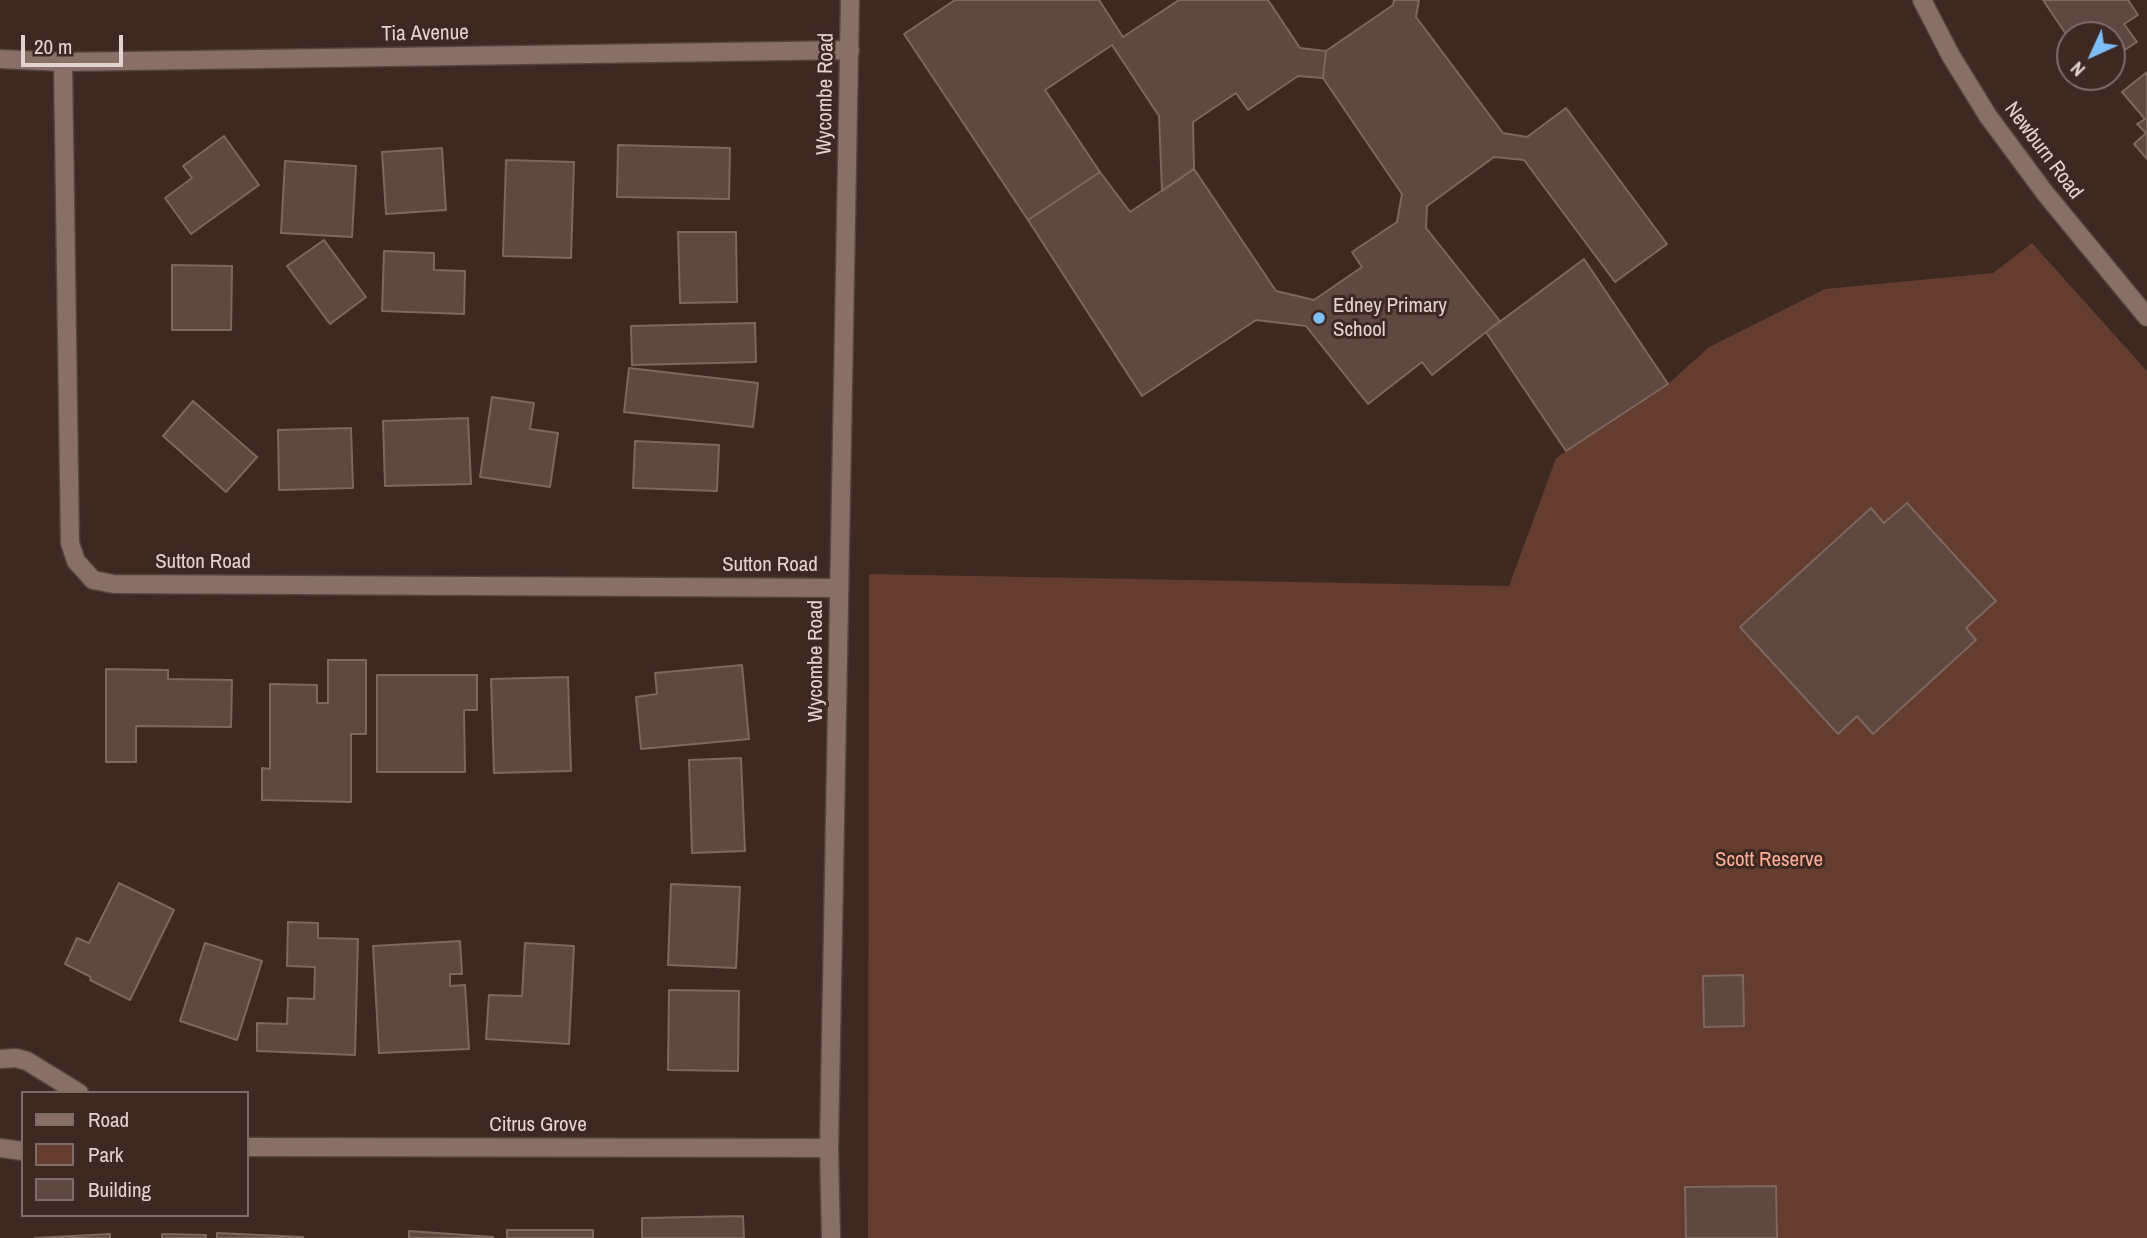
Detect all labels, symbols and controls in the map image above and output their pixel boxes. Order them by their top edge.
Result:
scale bar [24,21,126,65]
street label: Tia Avenue [381,21,469,47]
north arrow [2056,21,2126,91]
text: 20 m [34,32,72,61]
street label: Wycombe Road [812,33,840,155]
text: N [2064,56,2091,83]
street label: Newburn Road [1998,98,2088,204]
place label: Edney Primary School [1333,293,1447,343]
marker: Edney Primary School [1311,310,1327,326]
street label: Sutton Road [155,549,251,575]
street label: Sutton Road [722,552,818,578]
street label: Wycombe Road [803,600,829,722]
park label: Scott Reserve [1715,847,1823,873]
legend [21,1091,248,1217]
text: Road [88,1105,129,1134]
street label: Citrus Grove [489,1112,587,1138]
text: Park [88,1140,123,1169]
text: Building [88,1175,151,1204]

